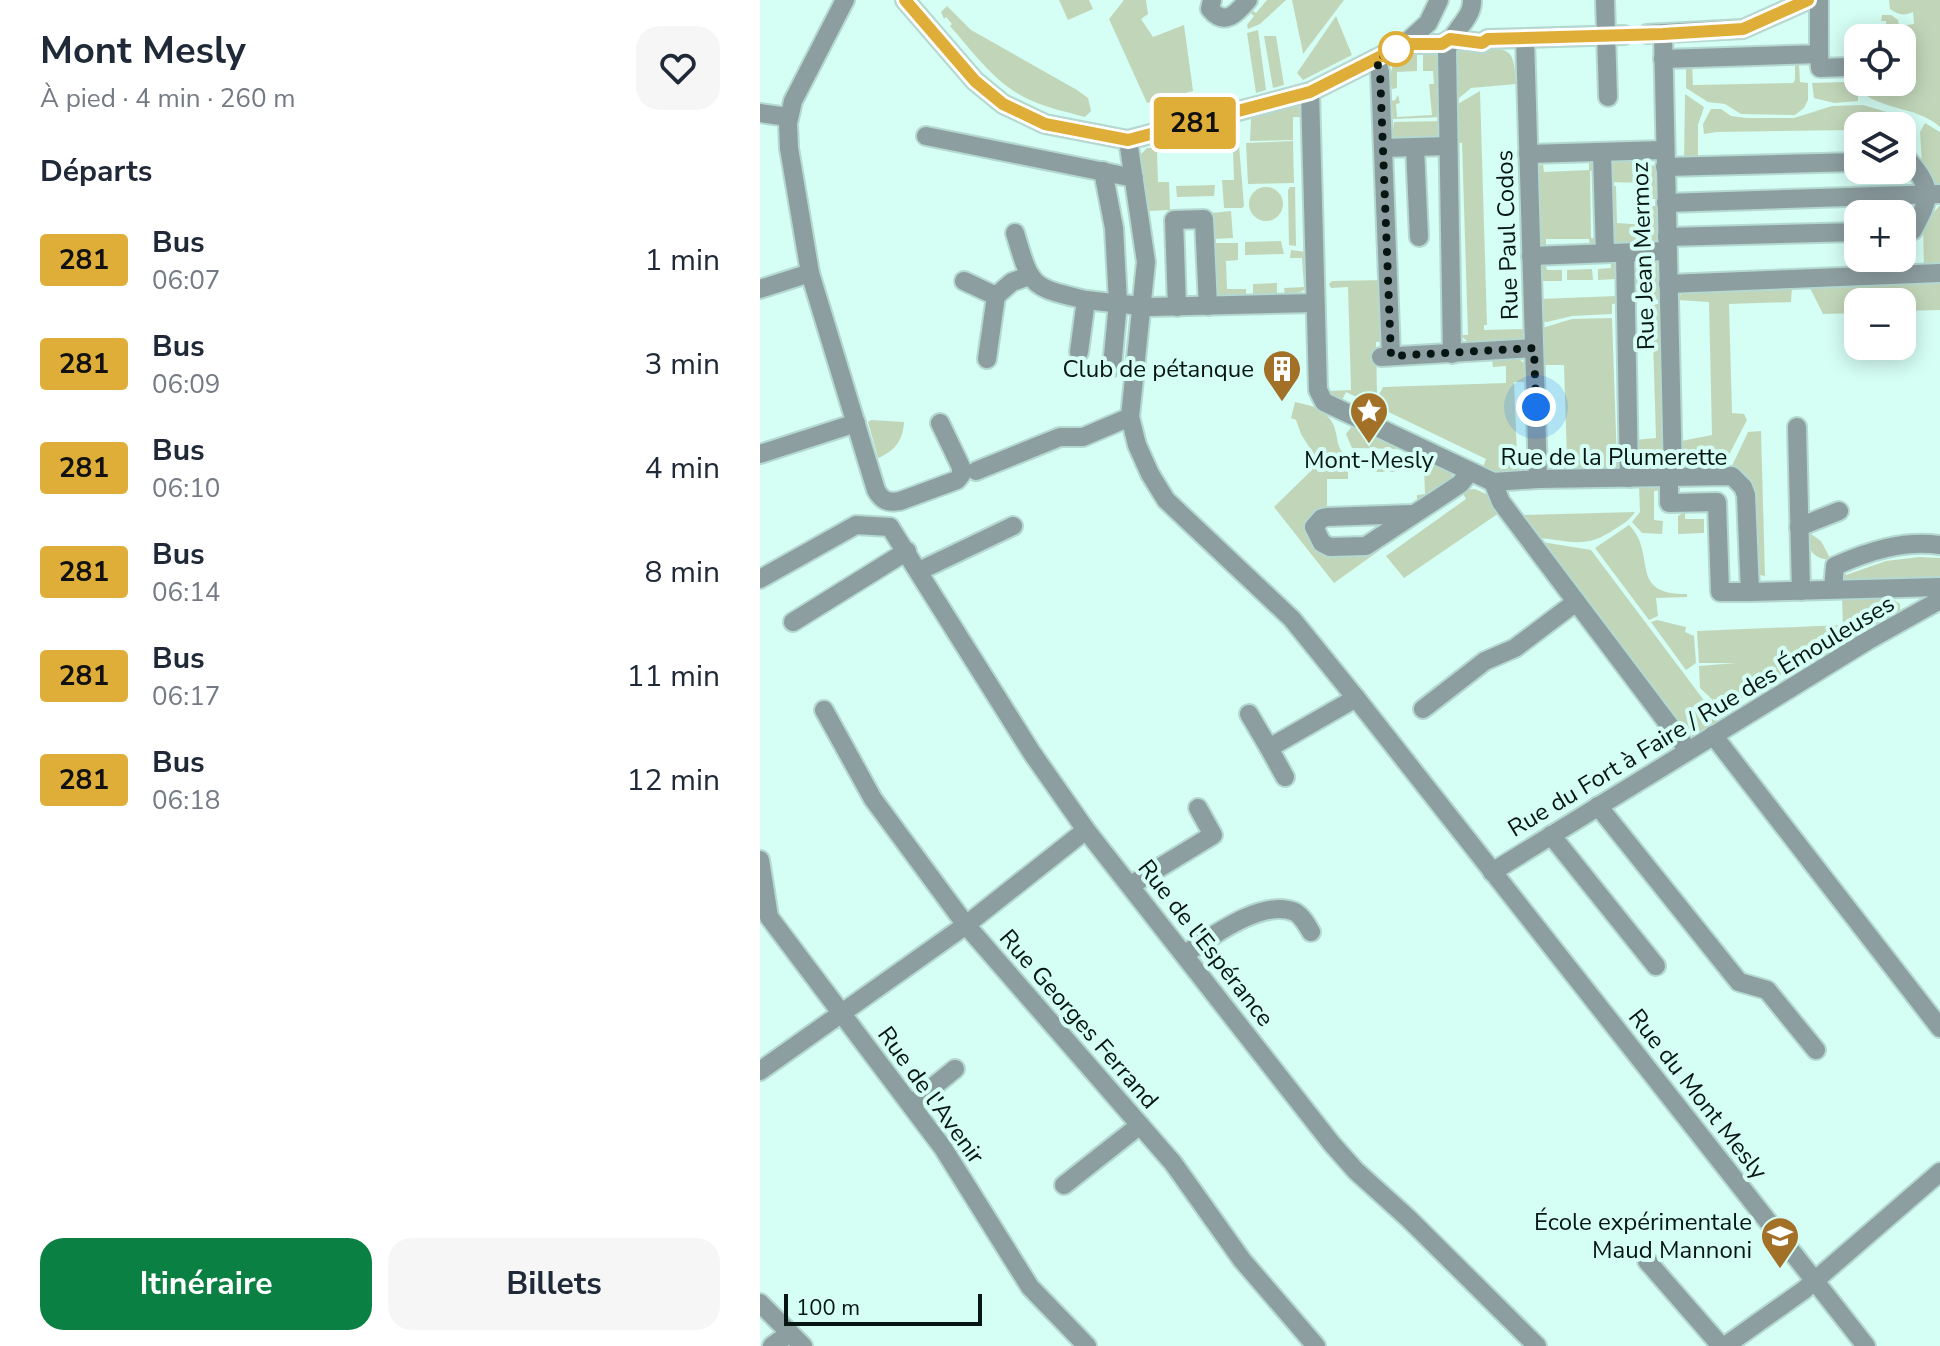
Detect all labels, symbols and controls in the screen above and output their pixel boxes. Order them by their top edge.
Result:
map controls [1844,24,1916,360]
button: locate [1844,24,1916,96]
text: Mont Mesly [40,25,246,76]
button: heart [636,26,720,110]
unlabelled marker [1379,32,1413,66]
text: À pied · 4 min · 260 m [40,81,295,116]
line badge: 281 [1149,97,1241,149]
text: 281 [1170,104,1220,142]
button: layers [1844,112,1916,184]
street label: Rue Paul Codos [1488,149,1526,321]
text: Départs [40,151,152,192]
street label: Rue Jean Mermoz [1624,161,1662,351]
button: + [1844,200,1916,272]
text: Bus [152,222,205,263]
text: 1 min [645,240,720,281]
text: 281 [59,241,109,279]
text: 06:07 [152,263,220,298]
button: − [1844,288,1916,360]
text: Bus [152,326,205,367]
text: 3 min [645,344,720,385]
text: 281 [59,345,109,383]
building icon: Club de pétanque [1261,348,1303,403]
place label: Club de pétanque [1062,353,1254,385]
text: 06:09 [152,367,220,402]
your location [1516,387,1556,427]
place icon: Mont-Mesly [1348,390,1390,445]
text: Bus [152,430,205,471]
street label: Rue de la Plumerette [1501,441,1727,473]
place label: Mont-Mesly [1304,444,1435,476]
text: 4 min [645,448,720,489]
text: 281 [59,449,109,487]
text: 06:10 [152,471,220,506]
text: Bus [152,534,205,575]
text: 8 min [645,552,720,593]
text: 281 [59,553,109,591]
text: 06:14 [152,575,220,610]
street label: Rue du Fort à Faire / Rue des Émouleuses [1502,588,1900,844]
text: Bus [152,638,205,679]
text: 11 min [627,656,720,697]
text: 281 [59,657,109,695]
text: 06:17 [152,679,220,714]
text: Bus [152,742,205,783]
text: 12 min [627,760,720,801]
text: 281 [59,761,109,799]
text: 06:18 [152,783,220,818]
street label: Rue de l'Espérance [1131,853,1281,1033]
street label: Rue Georges Ferrand [992,923,1166,1115]
street label: Rue du Mont Mesly [1621,1002,1775,1186]
street label: Rue de l'Avenir [870,1020,992,1170]
place label: École expérimentale Maud Mannoni [1534,1206,1752,1266]
school or university icon: École expérimentale Maud Mannoni [1759,1215,1801,1270]
button: Itinéraire [40,1238,372,1330]
button: Billets [388,1238,720,1330]
scale bar [784,1290,982,1326]
text: 100 m [796,1293,860,1323]

